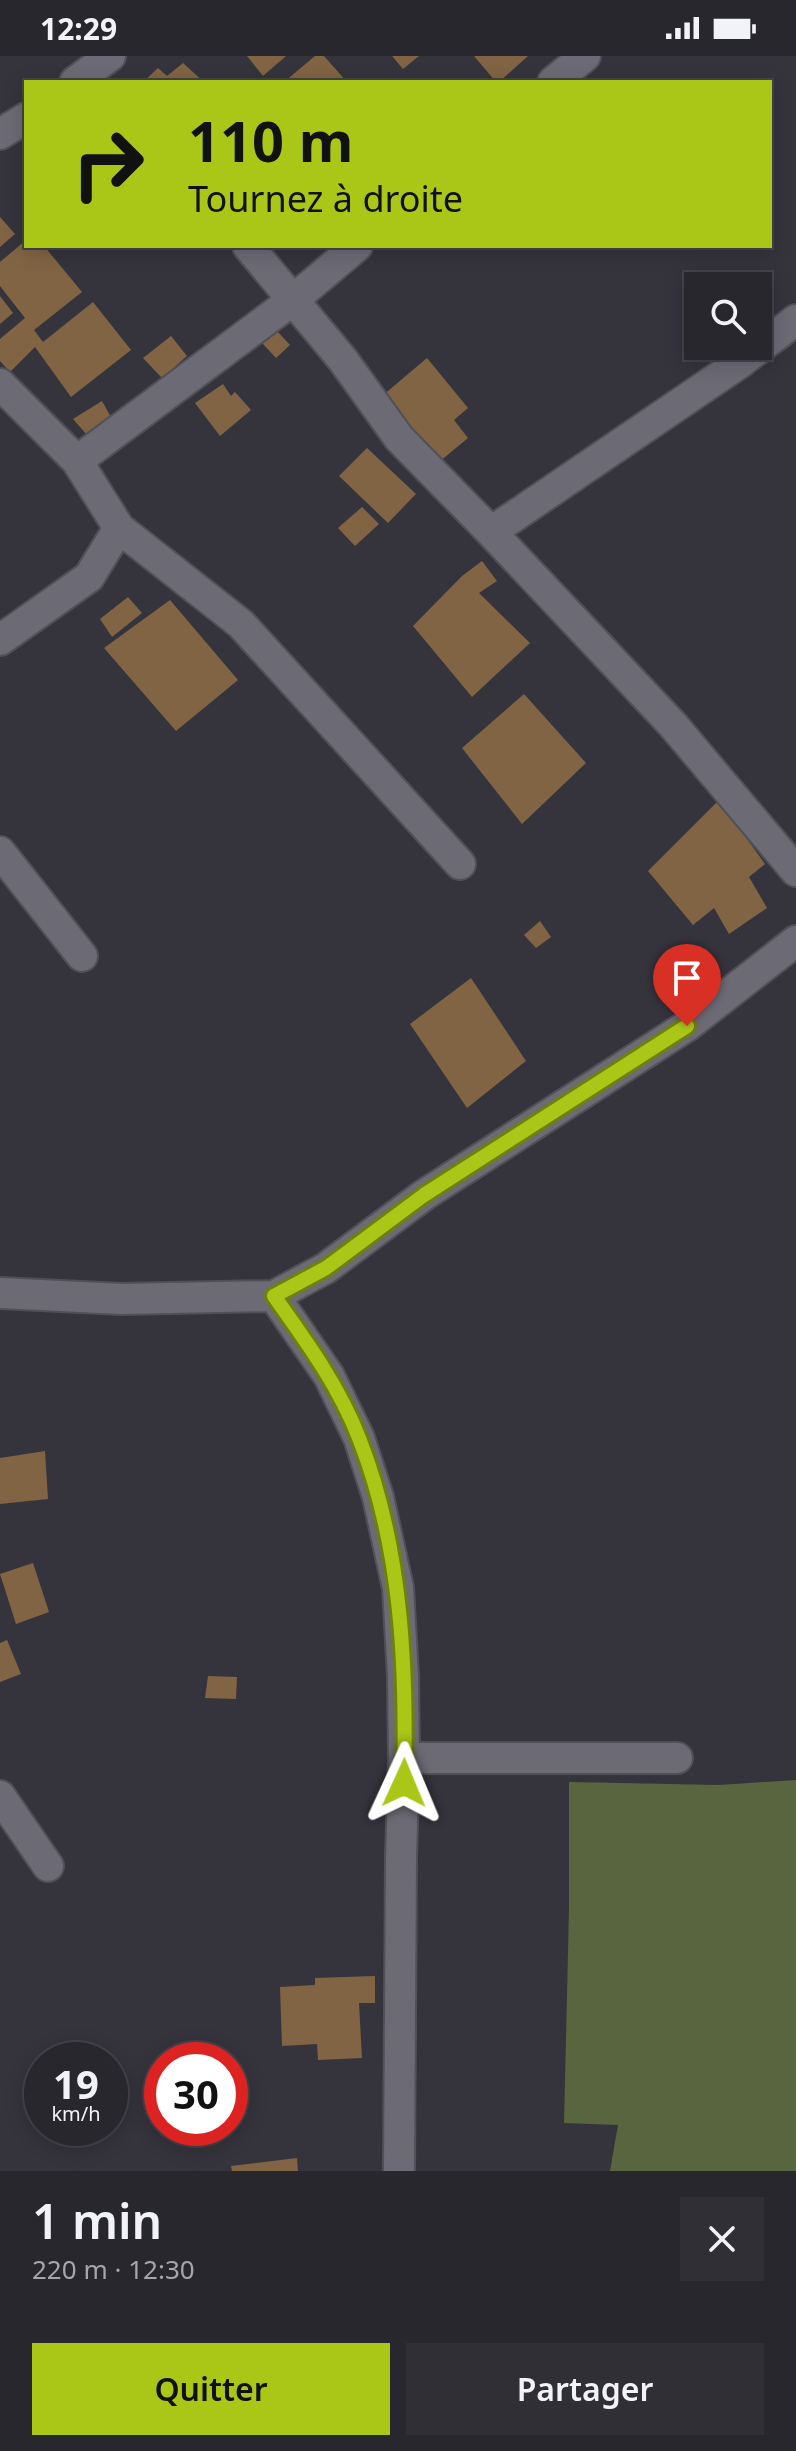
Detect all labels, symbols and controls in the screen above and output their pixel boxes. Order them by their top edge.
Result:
text: 12:29 [40,8,117,49]
text: 110 m [188,102,353,178]
icon: right [56,112,160,216]
text: Tournez à droite [188,174,463,223]
map controls [684,272,772,360]
button: search [684,272,772,360]
pin [653,944,721,1026]
icon: arrive [665,956,709,1000]
position arrow [362,1741,446,1825]
speed limit sign: 30 [144,2042,248,2146]
text: 19 [53,2056,99,2111]
text: km/h [51,2100,101,2127]
text: 1 min [32,2188,162,2253]
button: close [680,2197,764,2281]
text: 220 m · 12:30 [32,2251,195,2287]
button: Quitter [32,2343,390,2435]
button: Partager [406,2343,764,2435]

